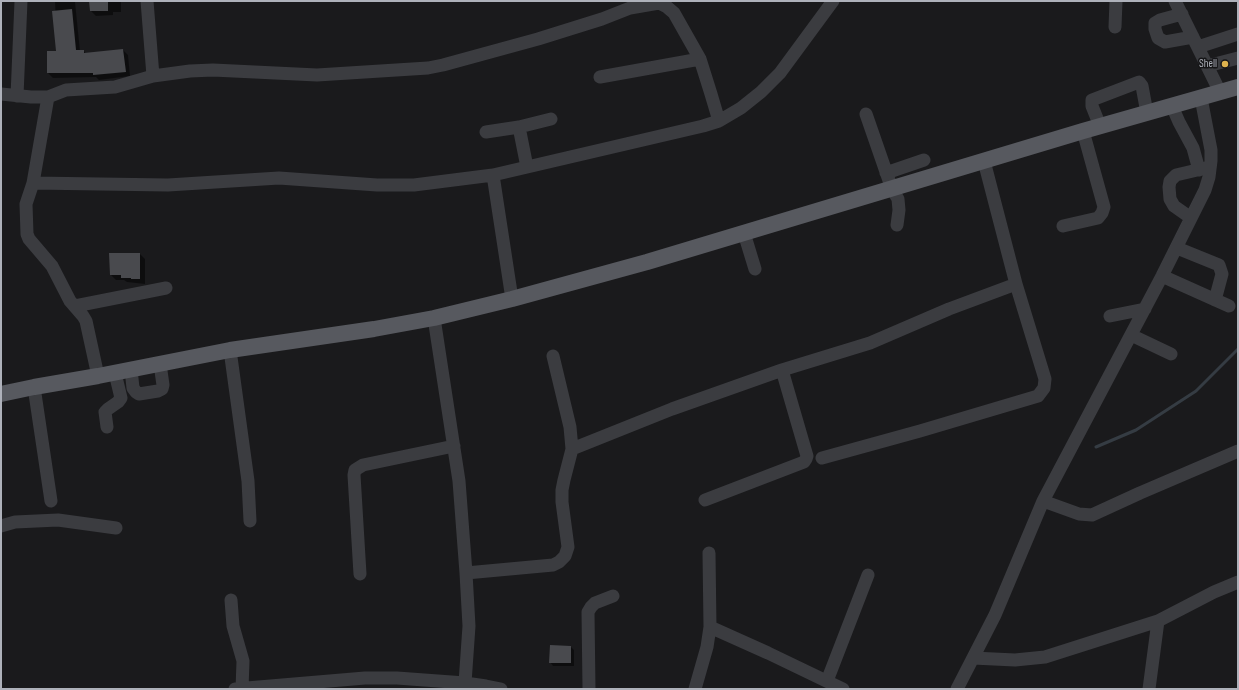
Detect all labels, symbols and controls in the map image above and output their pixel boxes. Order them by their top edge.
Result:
place label: Shell [1199,57,1217,71]
marker: Shell [1220,59,1230,69]

